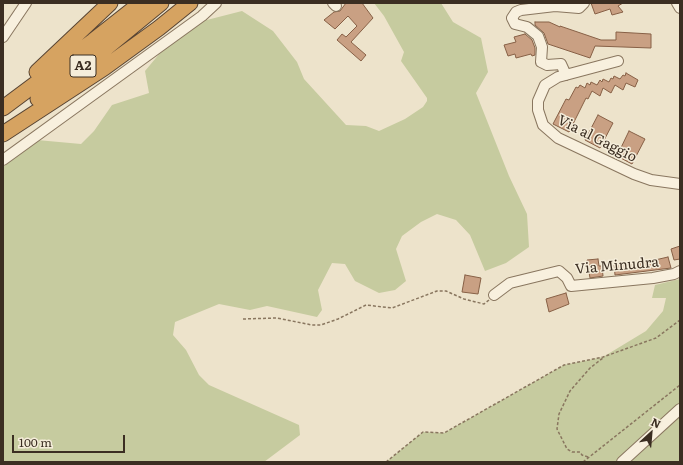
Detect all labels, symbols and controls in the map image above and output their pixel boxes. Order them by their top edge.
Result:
road number: A2 [70,55,96,77]
street label: Via al Gaggio [555,112,639,166]
street label: Via Minudra [574,254,660,278]
north arrow [631,413,671,453]
text: N [649,413,664,431]
scale bar [14,427,127,453]
text: 100 m [19,433,52,451]

